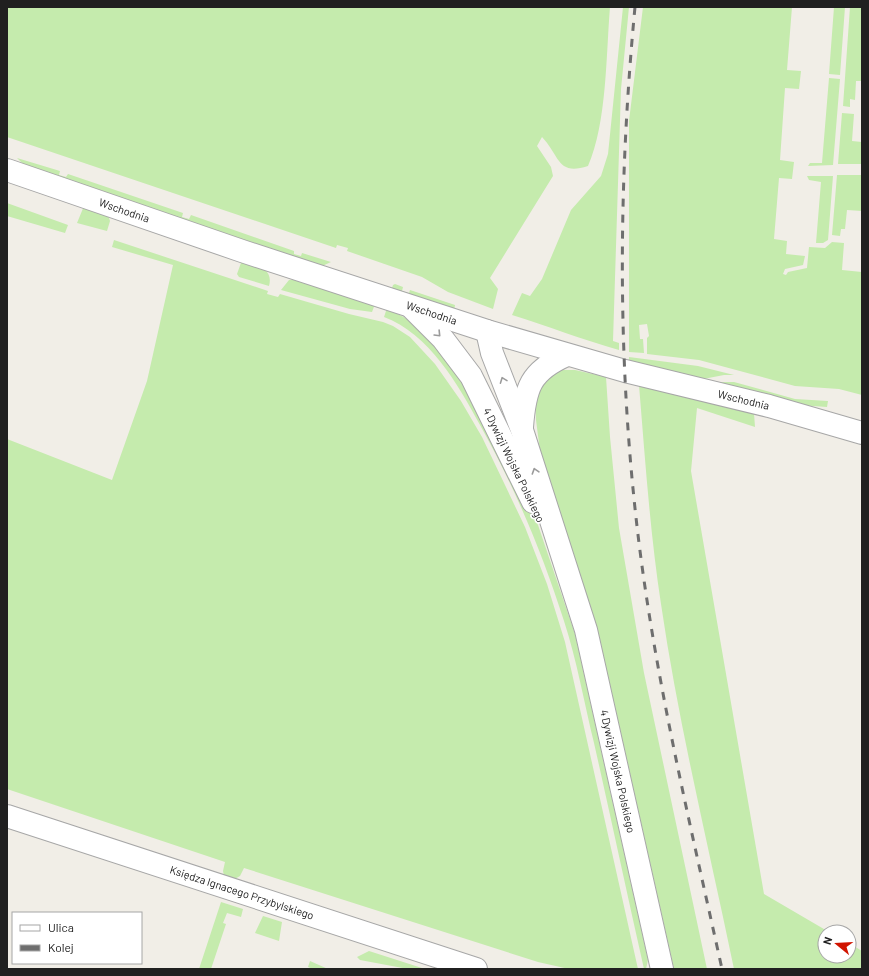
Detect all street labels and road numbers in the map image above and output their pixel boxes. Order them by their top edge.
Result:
street label: Wschodnia [97,195,151,225]
street label: Wschodnia [405,298,459,327]
street label: Wschodnia [717,387,771,412]
street label: 4 Dywizji Wojska Polskiego [481,405,548,524]
street label: 4 Dywizji Wojska Polskiego [598,708,638,834]
street label: Księdza Ignacego Przybylskiego [168,863,316,922]

